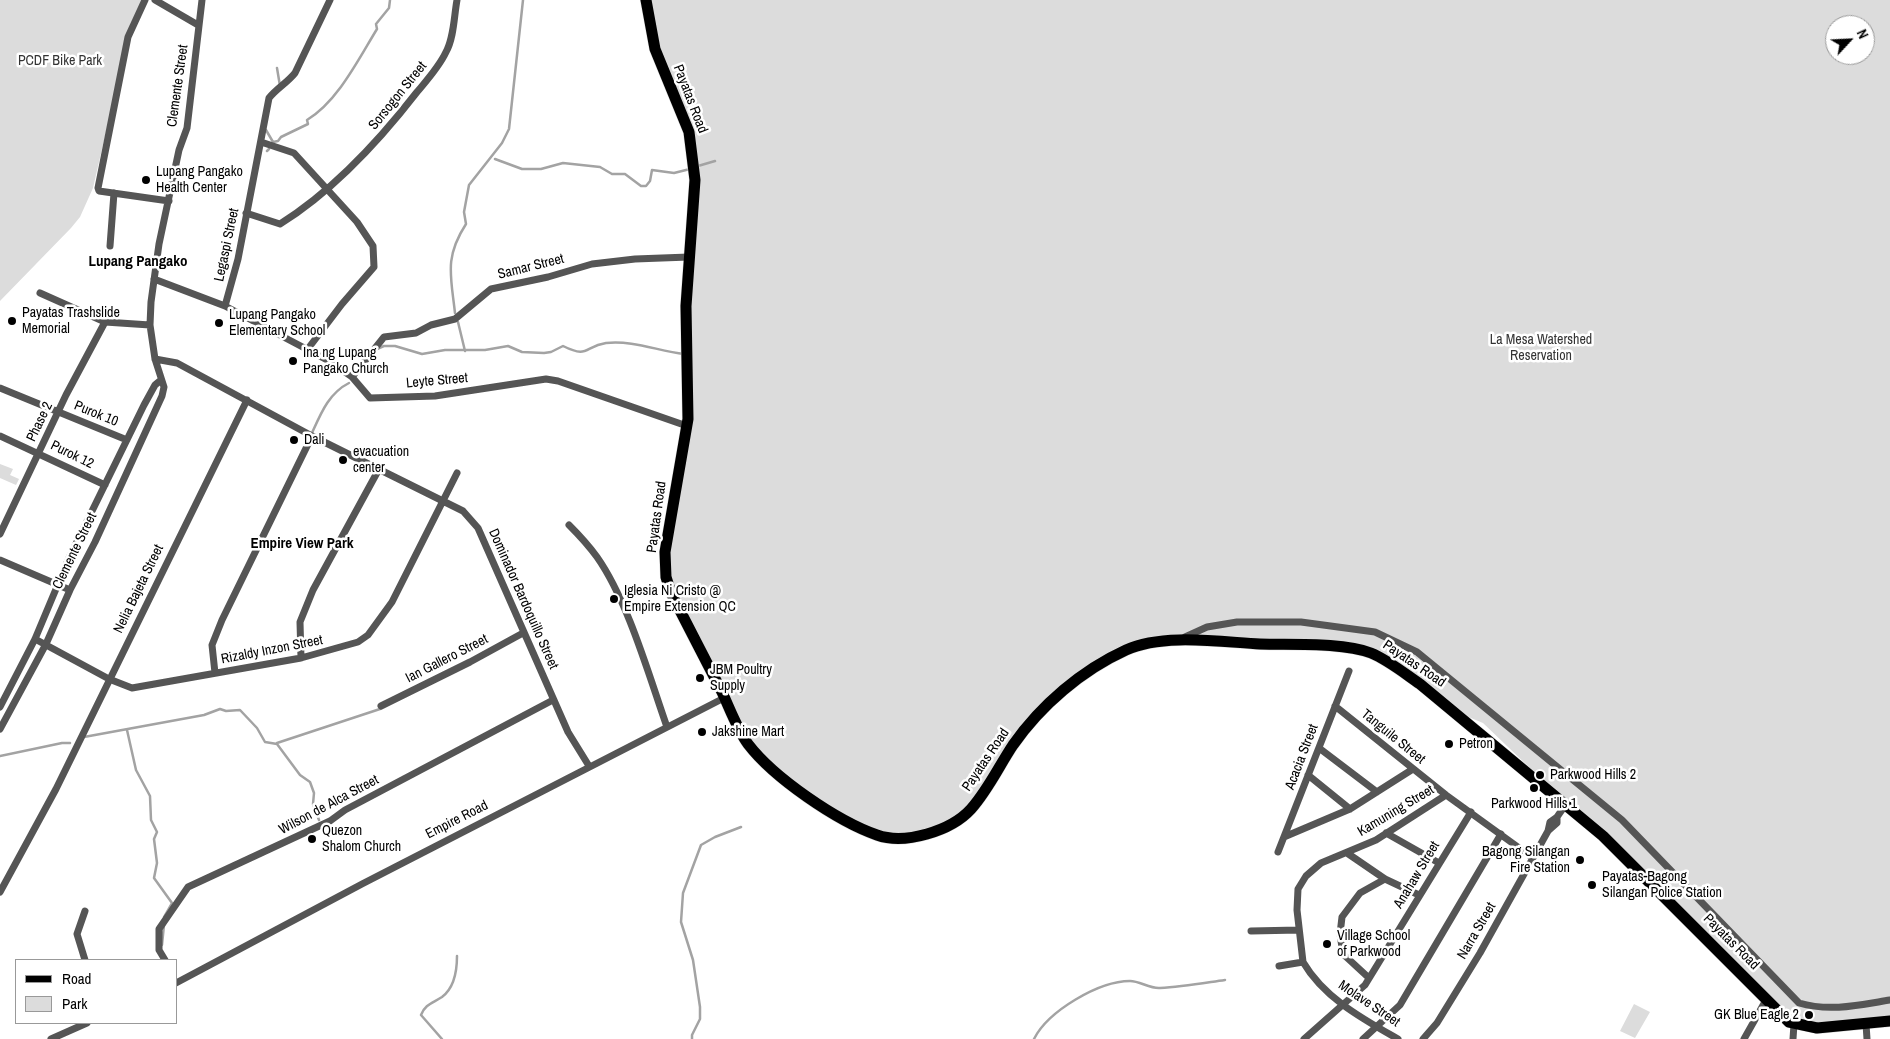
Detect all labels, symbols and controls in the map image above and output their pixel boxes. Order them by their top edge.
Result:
north arrow [1825,15,1875,65]
text: N [1853,27,1873,42]
street label: Clemente Street [164,44,192,128]
park label: PCDF Bike Park [18,53,102,69]
street label: Sorsogon Street [365,58,431,134]
street label: Payatas Road [669,62,711,136]
place label: Lupang Pangako Health Center [156,164,243,196]
marker: Lupang Pangako Health Center [140,174,152,186]
street label: Legaspi Street [211,207,243,283]
street label: Samar Street [496,251,566,283]
district label: Lupang Pangako [88,253,188,271]
place label: Payatas Trashslide Memorial [22,305,120,338]
place label: Lupang Pangako Elementary School [229,307,325,340]
marker: Payatas Trashslide Memorial [6,315,18,327]
marker: Lupang Pangako Elementary School [213,317,225,329]
park label: La Mesa Watershed Reservation [1490,332,1592,364]
place label: Ina ng Lupang Pangako Church [303,345,389,378]
marker: Ina ng Lupang Pangako Church [287,355,299,367]
street label: Leyte Street [405,370,469,392]
street label: Purok 10 [72,398,120,430]
street label: Phase 2 [23,399,57,445]
place label: Dali [304,432,324,448]
marker: Dali [288,434,300,446]
street label: Purok 12 [48,437,96,473]
place label: evacuation center [353,444,409,477]
marker: evacuation center [337,454,349,466]
street label: Payatas Road [644,480,670,554]
street label: Clemente Street [49,510,101,592]
street label: Dominador Bardoquillo Street [484,526,562,672]
district label: Empire View Park [250,535,354,553]
street label: Nelia Bajeta Street [110,542,168,636]
place label: Iglesia Ni Cristo @ Empire Extension QC [624,583,736,616]
marker: Iglesia Ni Cristo @ Empire Extension QC [608,593,620,605]
street label: Ian Gallero Street [403,631,491,687]
street label: Rizaldy Inzon Street [220,632,324,668]
street label: Payatas Road [1379,637,1449,691]
place label: JBM Poultry Supply [710,662,772,694]
marker: JBM Poultry Supply [694,672,706,684]
street label: Tanguile Street [1358,706,1428,768]
street label: Acacia Street [1282,722,1322,792]
place label: Jakshine Mart [712,724,784,740]
street label: Payatas Road [959,725,1013,795]
marker: Jakshine Mart [696,726,708,738]
place label: Petron [1459,736,1493,752]
marker: Petron [1443,738,1455,750]
place label: Parkwood Hills 2 [1550,767,1636,783]
marker: Parkwood Hills 2 [1534,769,1546,781]
street label: Wilson de Alca Street [276,772,382,838]
street label: Kamuning Street [1355,782,1437,840]
marker: Parkwood Hills 1 [1528,782,1540,794]
place label: Parkwood Hills 1 [1491,796,1577,812]
street label: Empire Road [423,797,491,843]
place label: Quezon Shalom Church [322,823,401,856]
marker: Quezon Shalom Church [306,833,318,845]
street label: Anahaw Street [1390,838,1444,912]
place label: Bagong Silangan Fire Station [1482,844,1570,876]
marker: Bagong Silangan Fire Station [1574,854,1586,866]
place label: Payatas-Bagong Silangan Police Station [1602,869,1722,902]
marker: Payatas-Bagong Silangan Police Station [1586,879,1598,891]
street label: Narra Street [1454,900,1500,962]
street label: Payatas Road [1700,911,1762,973]
place label: Village School of Parkwood [1337,928,1410,960]
marker: Village School of Parkwood [1321,938,1333,950]
legend [15,959,178,1024]
text: Road [62,968,91,989]
street label: Molave Street [1335,977,1403,1031]
text: Park [62,993,87,1014]
place label: GK Blue Eagle 2 [1714,1007,1799,1023]
marker: GK Blue Eagle 2 [1803,1009,1815,1021]

